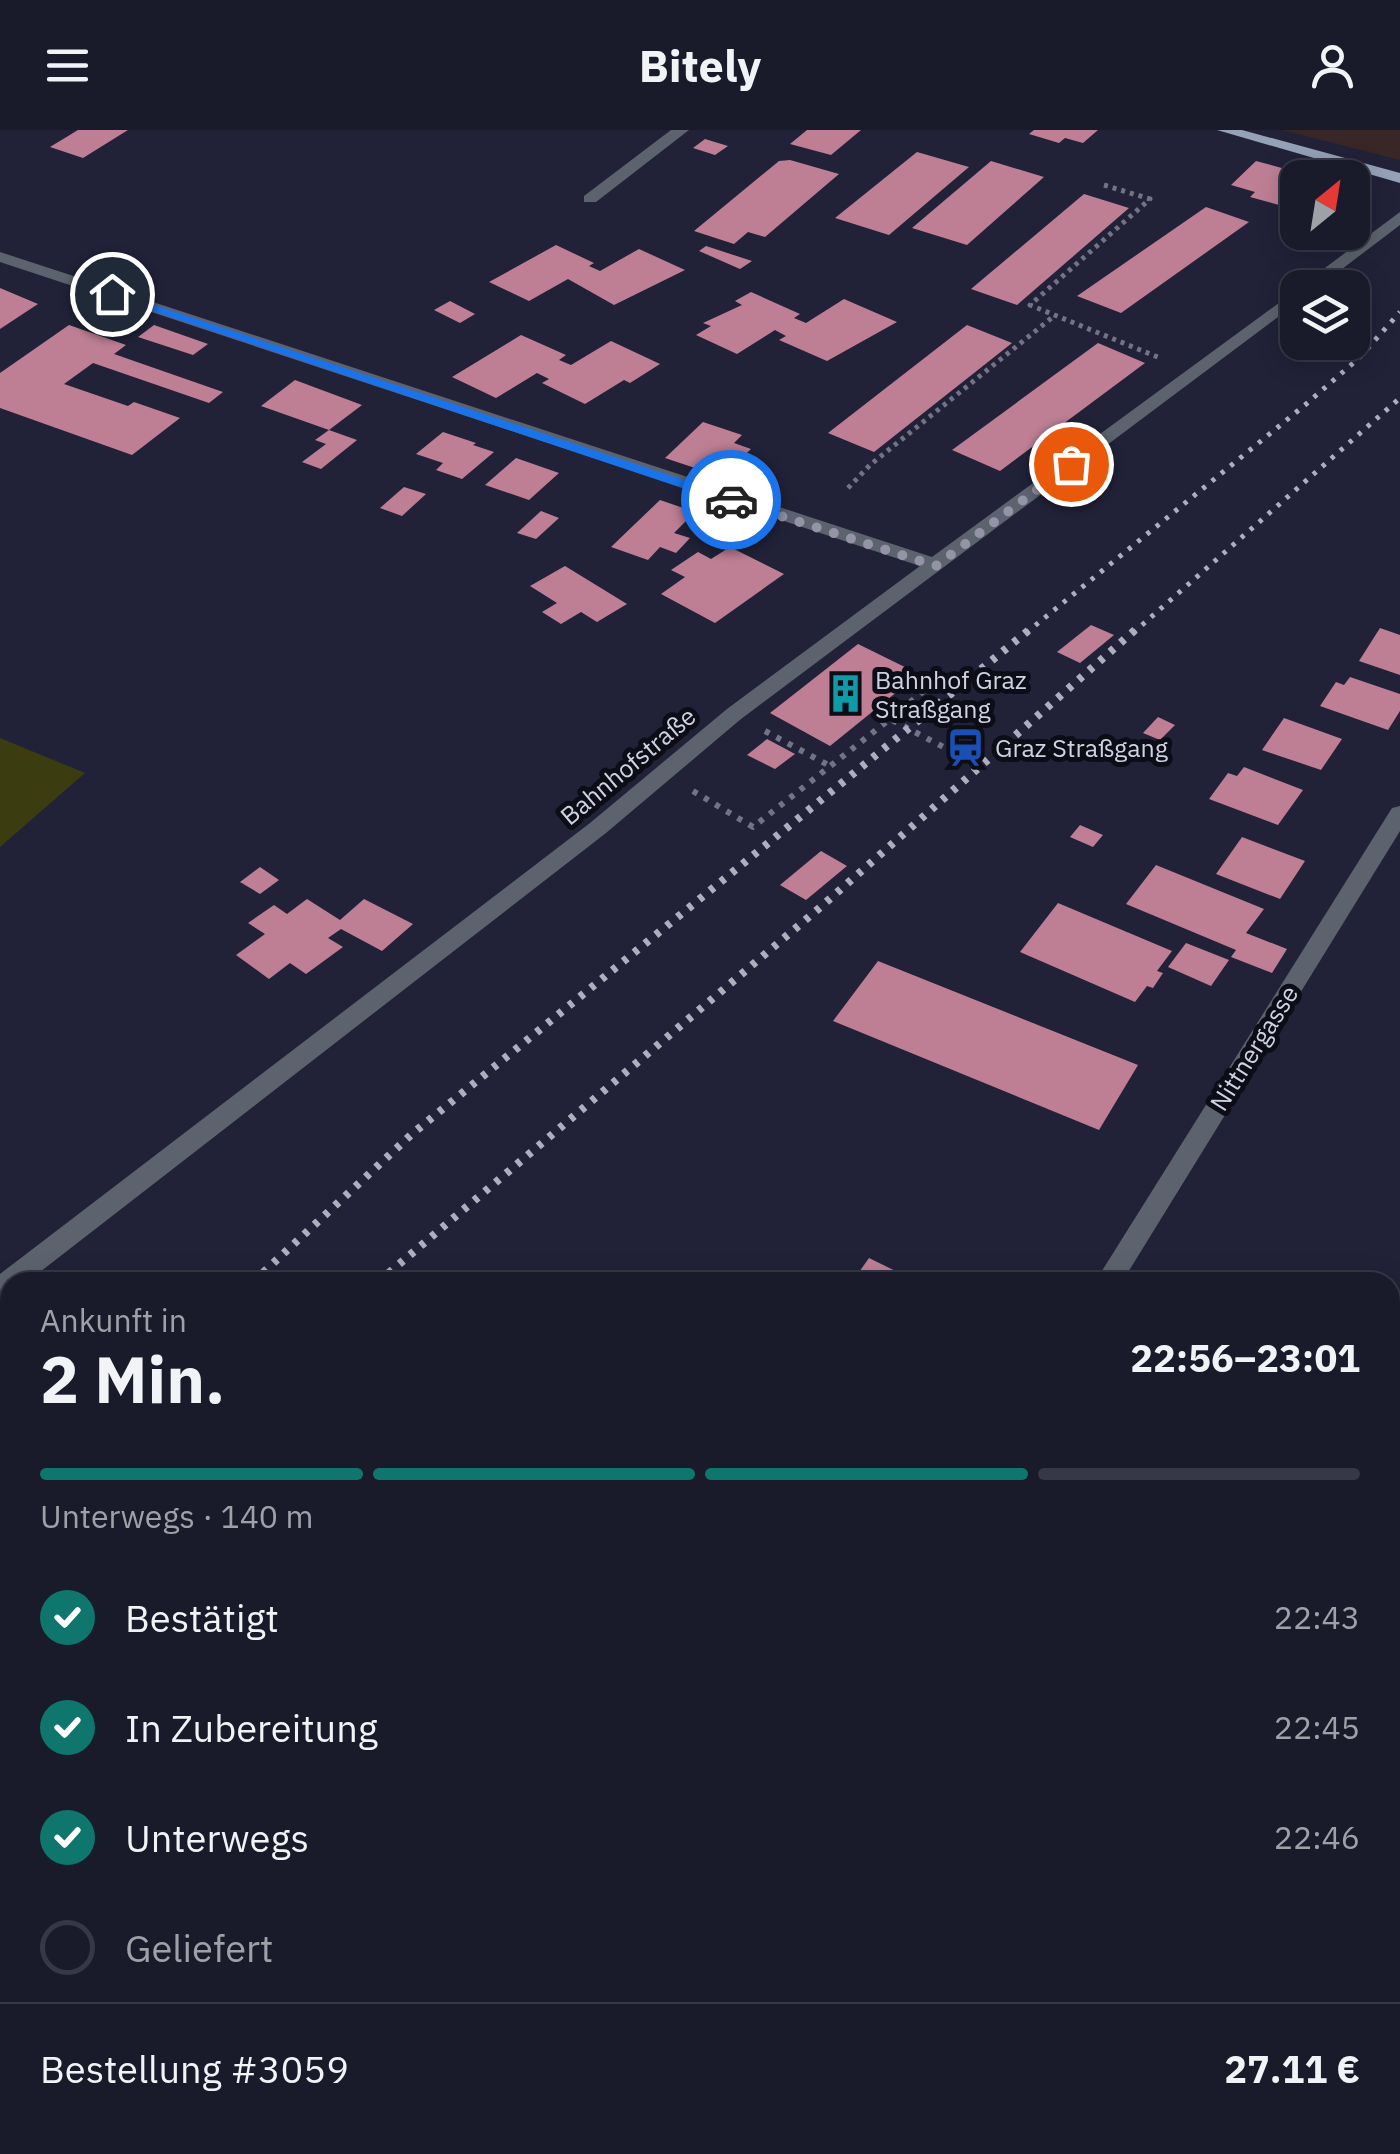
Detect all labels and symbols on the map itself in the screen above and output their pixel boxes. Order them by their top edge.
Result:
north arrow [1280,160,1370,250]
pin [70,252,155,337]
pin [1029,422,1114,507]
courier [681,450,781,550]
place label: Bahnhof Graz Straßgang [875,663,1027,725]
building icon: Bahnhof Graz Straßgang [824,673,866,715]
street label: Bahnhofstraße [553,699,702,832]
station icon: Graz Straßgang [944,727,986,769]
place label: Graz Straßgang [995,731,1168,764]
street label: Nittnergasse [1202,979,1305,1117]

